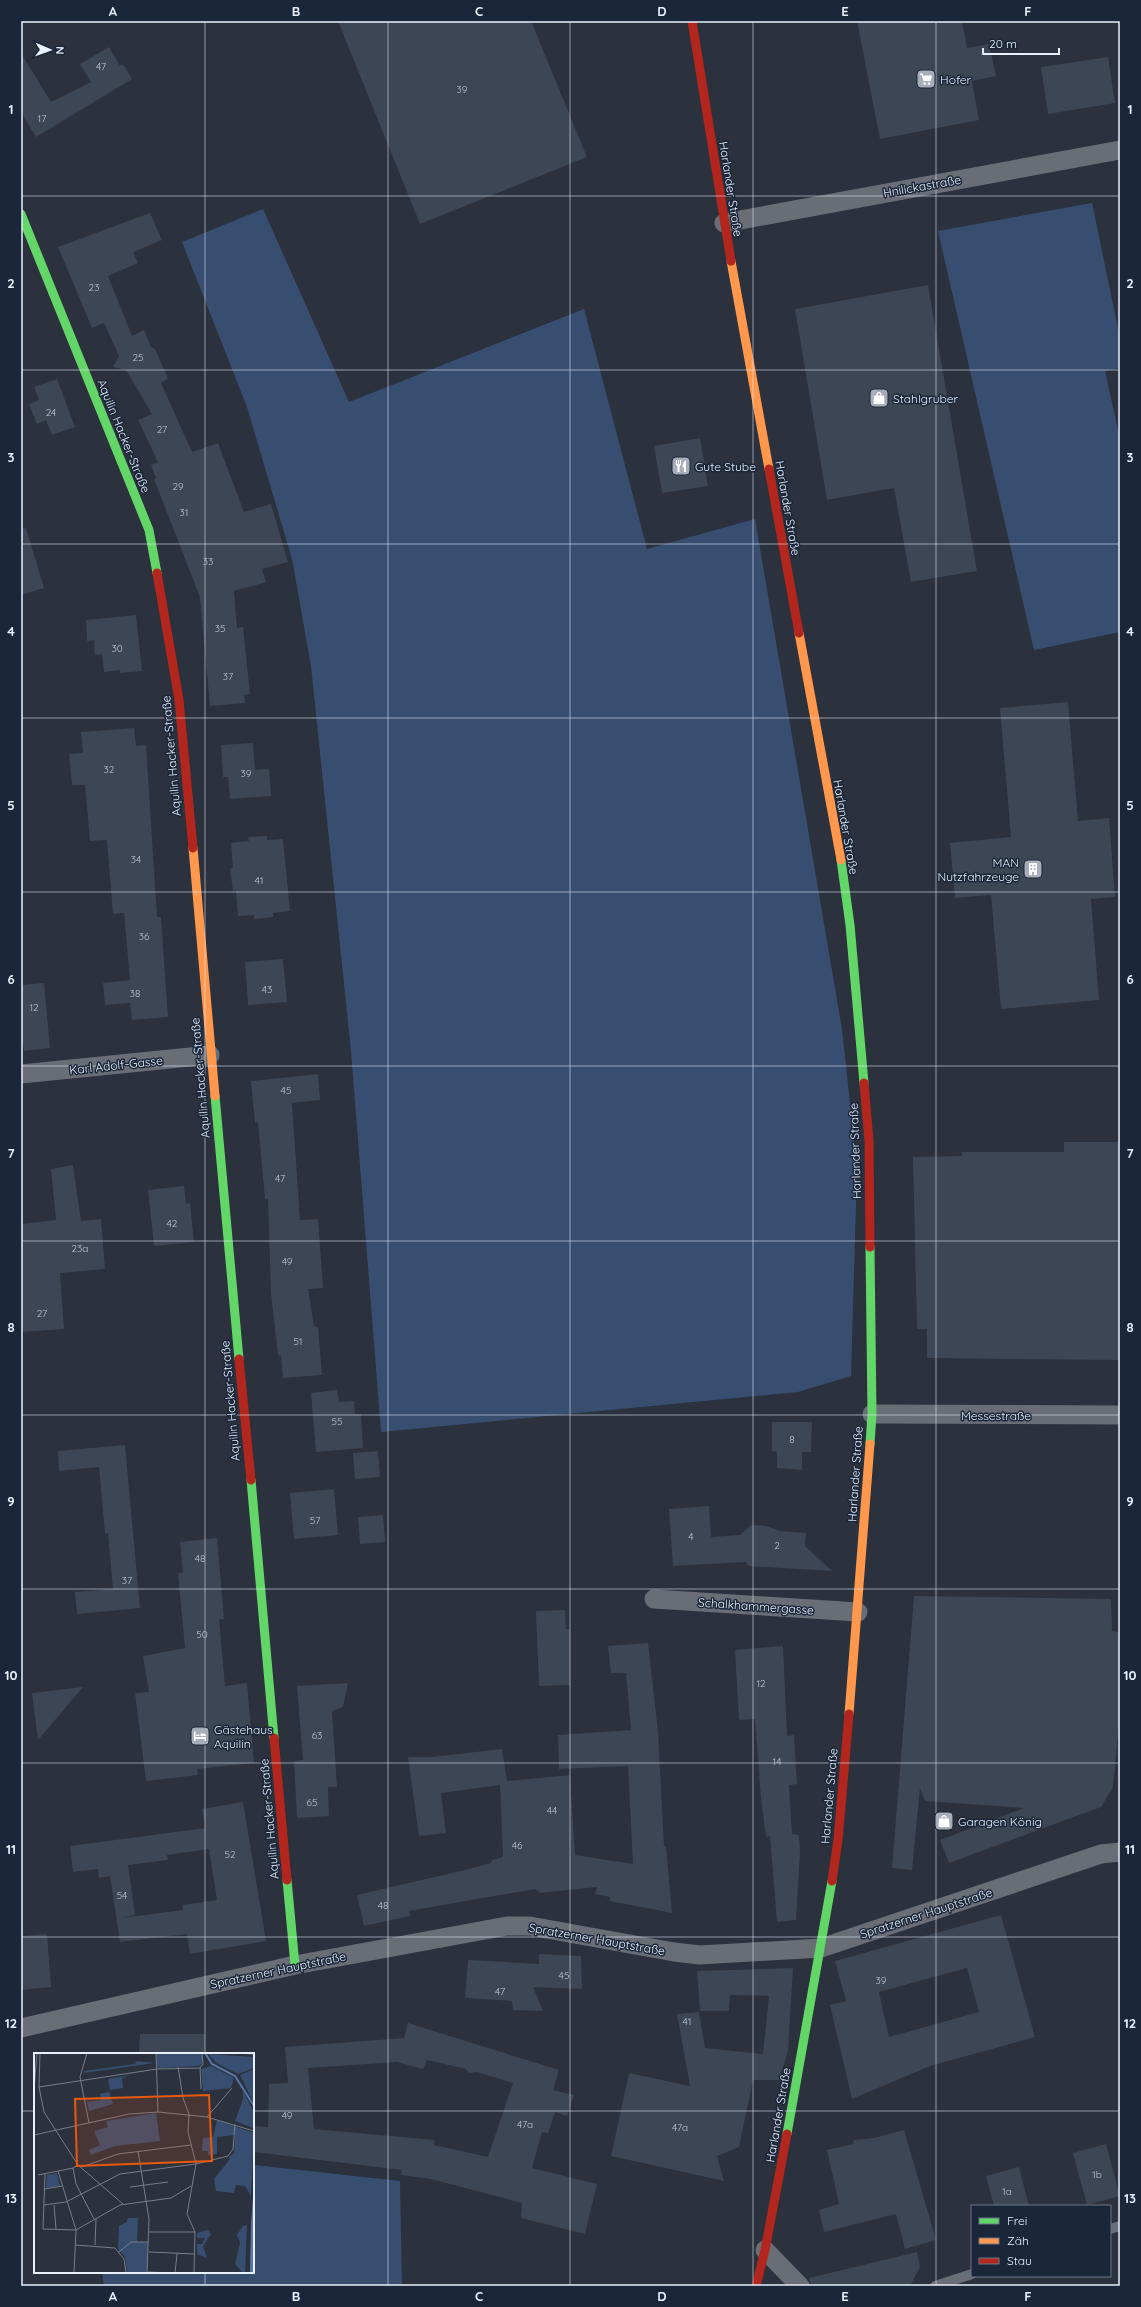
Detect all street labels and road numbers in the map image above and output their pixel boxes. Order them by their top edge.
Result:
street label: Harlander Straße [716,140,746,238]
street label: Hnilickastraße [882,172,962,200]
street label: Aquilin Hacker-Straße [94,377,154,495]
street label: Harlander Straße [772,459,804,557]
street label: Aquilin Hacker-Straße [158,695,184,817]
street label: Harlander Straße [830,778,862,876]
street label: Aquilin Hacker-Straße [187,1017,213,1139]
street label: Karl Adolf-Gasse [69,1053,164,1077]
street label: Harlander Straße [846,1103,864,1199]
street label: Aquilin Hacker-Straße [217,1340,243,1462]
street label: Messestraße [961,1408,1031,1423]
street label: Harlander Straße [844,1425,866,1522]
street label: Schalkhammergasse [698,1594,815,1618]
street label: Harlander Straße [817,1747,841,1845]
street label: Aquilin Hacker-Straße [256,1758,282,1880]
street label: Spratzerner Hauptstraße [858,1884,994,1941]
street label: Spratzerner Hauptstraße [528,1920,667,1958]
street label: Spratzerner Hauptstraße [209,1948,347,1992]
street label: Harlander Straße [762,2066,794,2164]

